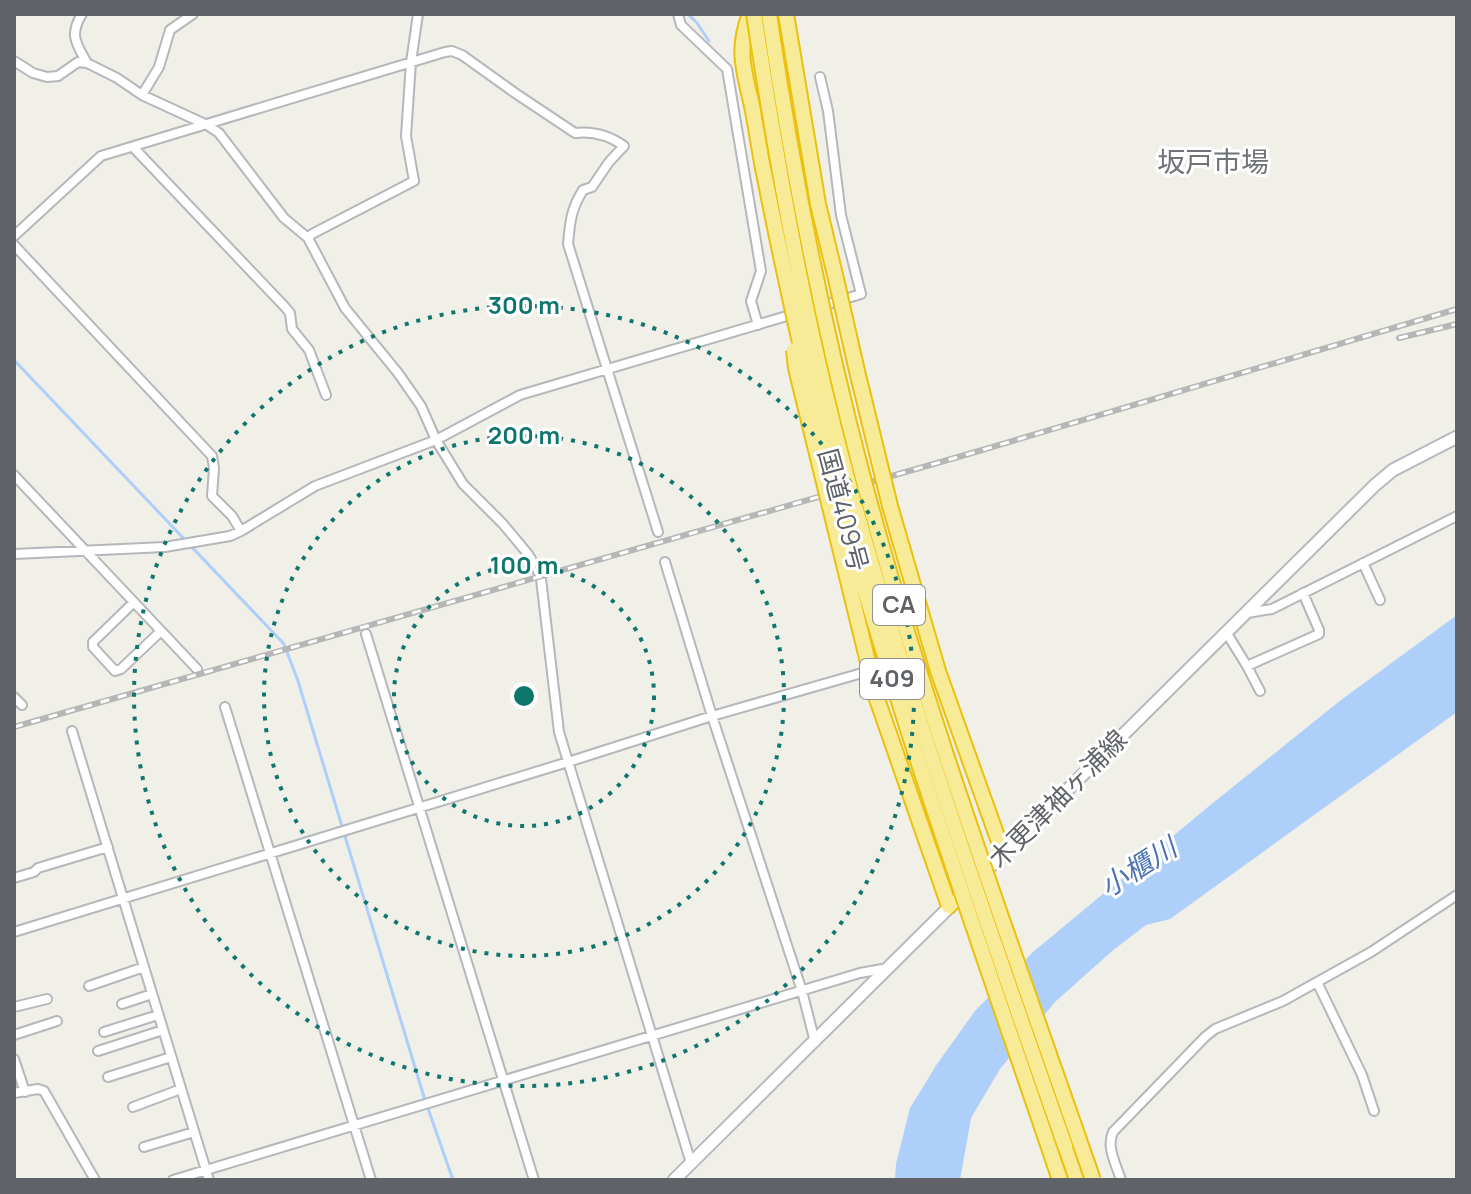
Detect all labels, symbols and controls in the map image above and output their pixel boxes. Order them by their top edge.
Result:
district label: 坂戸市場 [1157,142,1269,180]
text: 300 m [488,288,560,321]
text: 200 m [488,418,560,451]
street label: 国道409号 [810,445,878,575]
text: 100 m [490,548,558,581]
road number: CA [873,585,925,625]
road number: 409 [860,659,924,699]
centre of rings [510,682,538,710]
street label: 木更津袖ヶ浦線 [980,721,1134,875]
water label: 小櫃川 [1092,826,1186,905]

